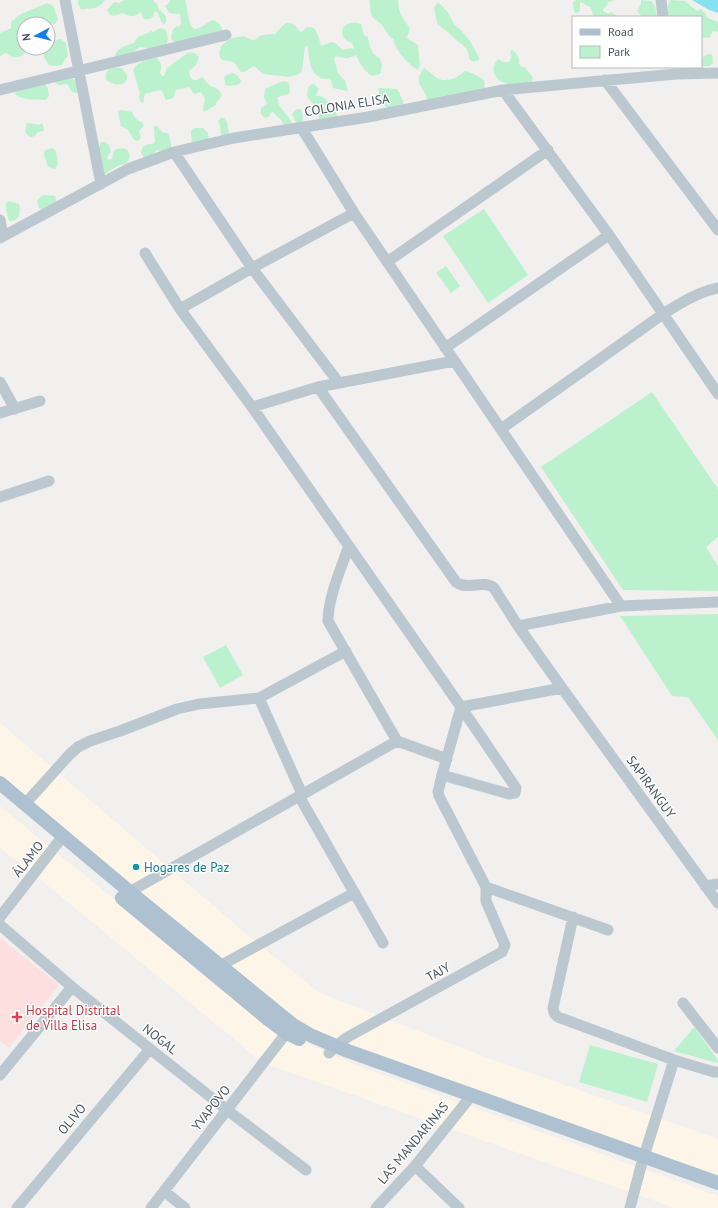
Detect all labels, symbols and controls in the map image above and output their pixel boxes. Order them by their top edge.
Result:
north arrow [16,16,56,56]
legend [572,16,702,68]
text: Road [608,24,633,39]
text: N [19,33,33,42]
text: Park [608,44,630,59]
street label: COLONIA ELISA [303,90,391,120]
street label: SAPIRANGUY [623,752,680,822]
street label: ÁLAMO [9,837,47,880]
place label: Hogares de Paz [144,859,229,876]
marker: Hogares de Paz [131,862,141,872]
street label: TAJY [423,958,454,985]
place label: Hospital Distrital de Villa Elisa [26,1002,120,1034]
marker: Hospital Distrital de Villa Elisa [11,1011,23,1023]
street label: NOGAL [139,1020,181,1058]
street label: YVAPOVO [188,1082,234,1134]
street label: LAS MANDARINAS [374,1098,452,1188]
street label: OLIVO [54,1100,90,1138]

